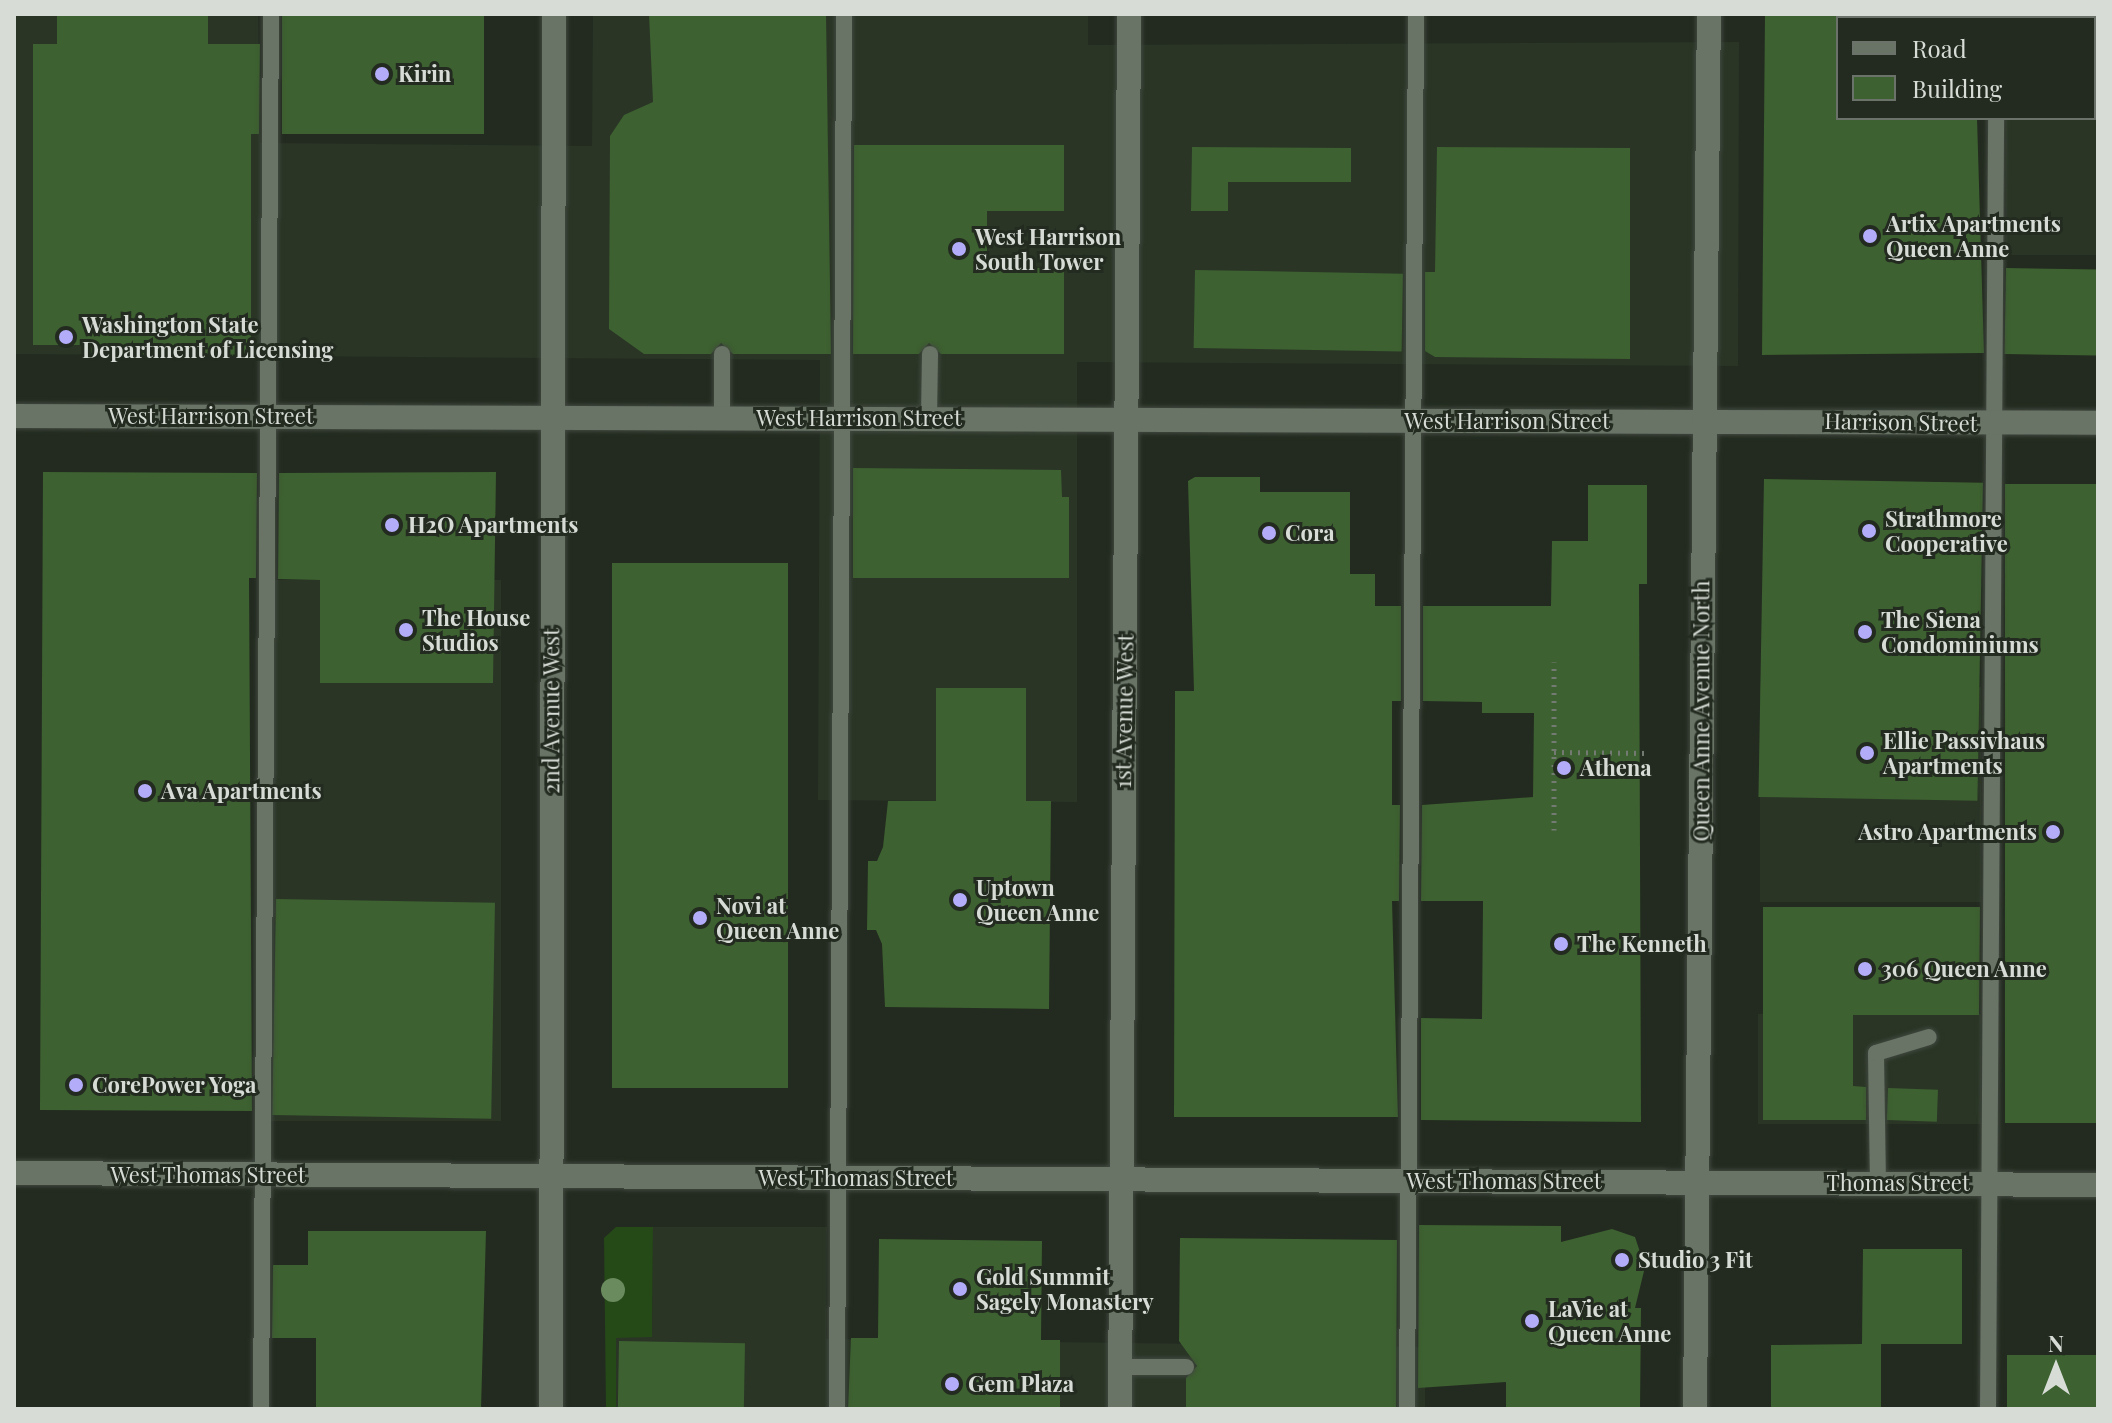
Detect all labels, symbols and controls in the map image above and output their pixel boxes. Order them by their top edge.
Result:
legend [1836,16,2096,120]
text: Road [1912,32,1967,64]
place label: Kirin [398,61,451,87]
marker: Kirin [373,65,391,83]
text: Building [1912,72,2002,104]
place label: Artix Apartments Queen Anne [1886,210,2062,262]
place label: West Harrison South Tower [975,223,1121,274]
marker: Artix Apartments Queen Anne [1861,227,1879,245]
marker: West Harrison South Tower [950,240,968,258]
place label: Washington State Department of Licensing [82,311,334,362]
marker: Washington State Department of Licensing [57,328,75,346]
street label: West Harrison Street [108,403,314,429]
street label: West Harrison Street [756,405,962,431]
street label: Harrison Street [1824,407,1978,437]
street label: West Harrison Street [1404,408,1610,434]
place label: Strathmore Cooperative [1885,505,2008,556]
place label: H2O Apartments [408,512,579,538]
marker: H2O Apartments [383,516,401,534]
place label: Cora [1285,520,1335,546]
marker: Strathmore Cooperative [1860,522,1878,540]
marker: Cora [1260,524,1278,542]
street label: Queen Anne Avenue North [1688,580,1714,842]
place label: The House Studios [422,604,530,656]
place label: The Siena Condominiums [1881,606,2039,658]
marker: The House Studios [397,621,415,639]
marker: The Siena Condominiums [1856,623,1874,641]
street label: 2nd Avenue West [538,627,564,795]
street label: 1st Avenue West [1109,633,1139,789]
place label: Ellie Passivhaus Apartments [1883,727,2045,778]
marker: Ellie Passivhaus Apartments [1858,744,1876,762]
place label: Athena [1580,755,1652,781]
marker: Athena [1555,759,1573,777]
place label: Ava Apartments [161,778,323,804]
marker: Ava Apartments [136,782,154,800]
place label: Astro Apartments [1857,819,2037,845]
marker: Astro Apartments [2044,823,2062,841]
place label: Uptown Queen Anne [976,874,1100,926]
marker: Uptown Queen Anne [951,891,969,909]
place label: Novi at Queen Anne [716,892,840,944]
marker: Novi at Queen Anne [691,909,709,927]
place label: The Kenneth [1577,931,1707,957]
marker: The Kenneth [1552,935,1570,953]
place label: 306 Queen Anne [1881,956,2048,982]
marker: 306 Queen Anne [1856,960,1874,978]
place label: CorePower Yoga [92,1072,258,1098]
marker: CorePower Yoga [67,1076,85,1094]
street label: West Thomas Street [110,1162,306,1188]
street label: West Thomas Street [758,1165,954,1191]
street label: West Thomas Street [1406,1168,1602,1194]
street label: Thomas Street [1826,1170,1970,1196]
place label: Studio 3 Fit [1638,1247,1753,1273]
marker: Studio 3 Fit [1613,1251,1631,1269]
place label: Gold Summit Sagely Monastery [976,1263,1154,1314]
marker: Gold Summit Sagely Monastery [951,1280,969,1298]
place label: LaVie at Queen Anne [1548,1295,1672,1346]
marker: LaVie at Queen Anne [1523,1312,1541,1330]
north arrow [2016,1327,2096,1407]
text: N [2048,1328,2064,1358]
place label: Gem Plaza [968,1371,1074,1397]
marker: Gem Plaza [943,1375,961,1393]

